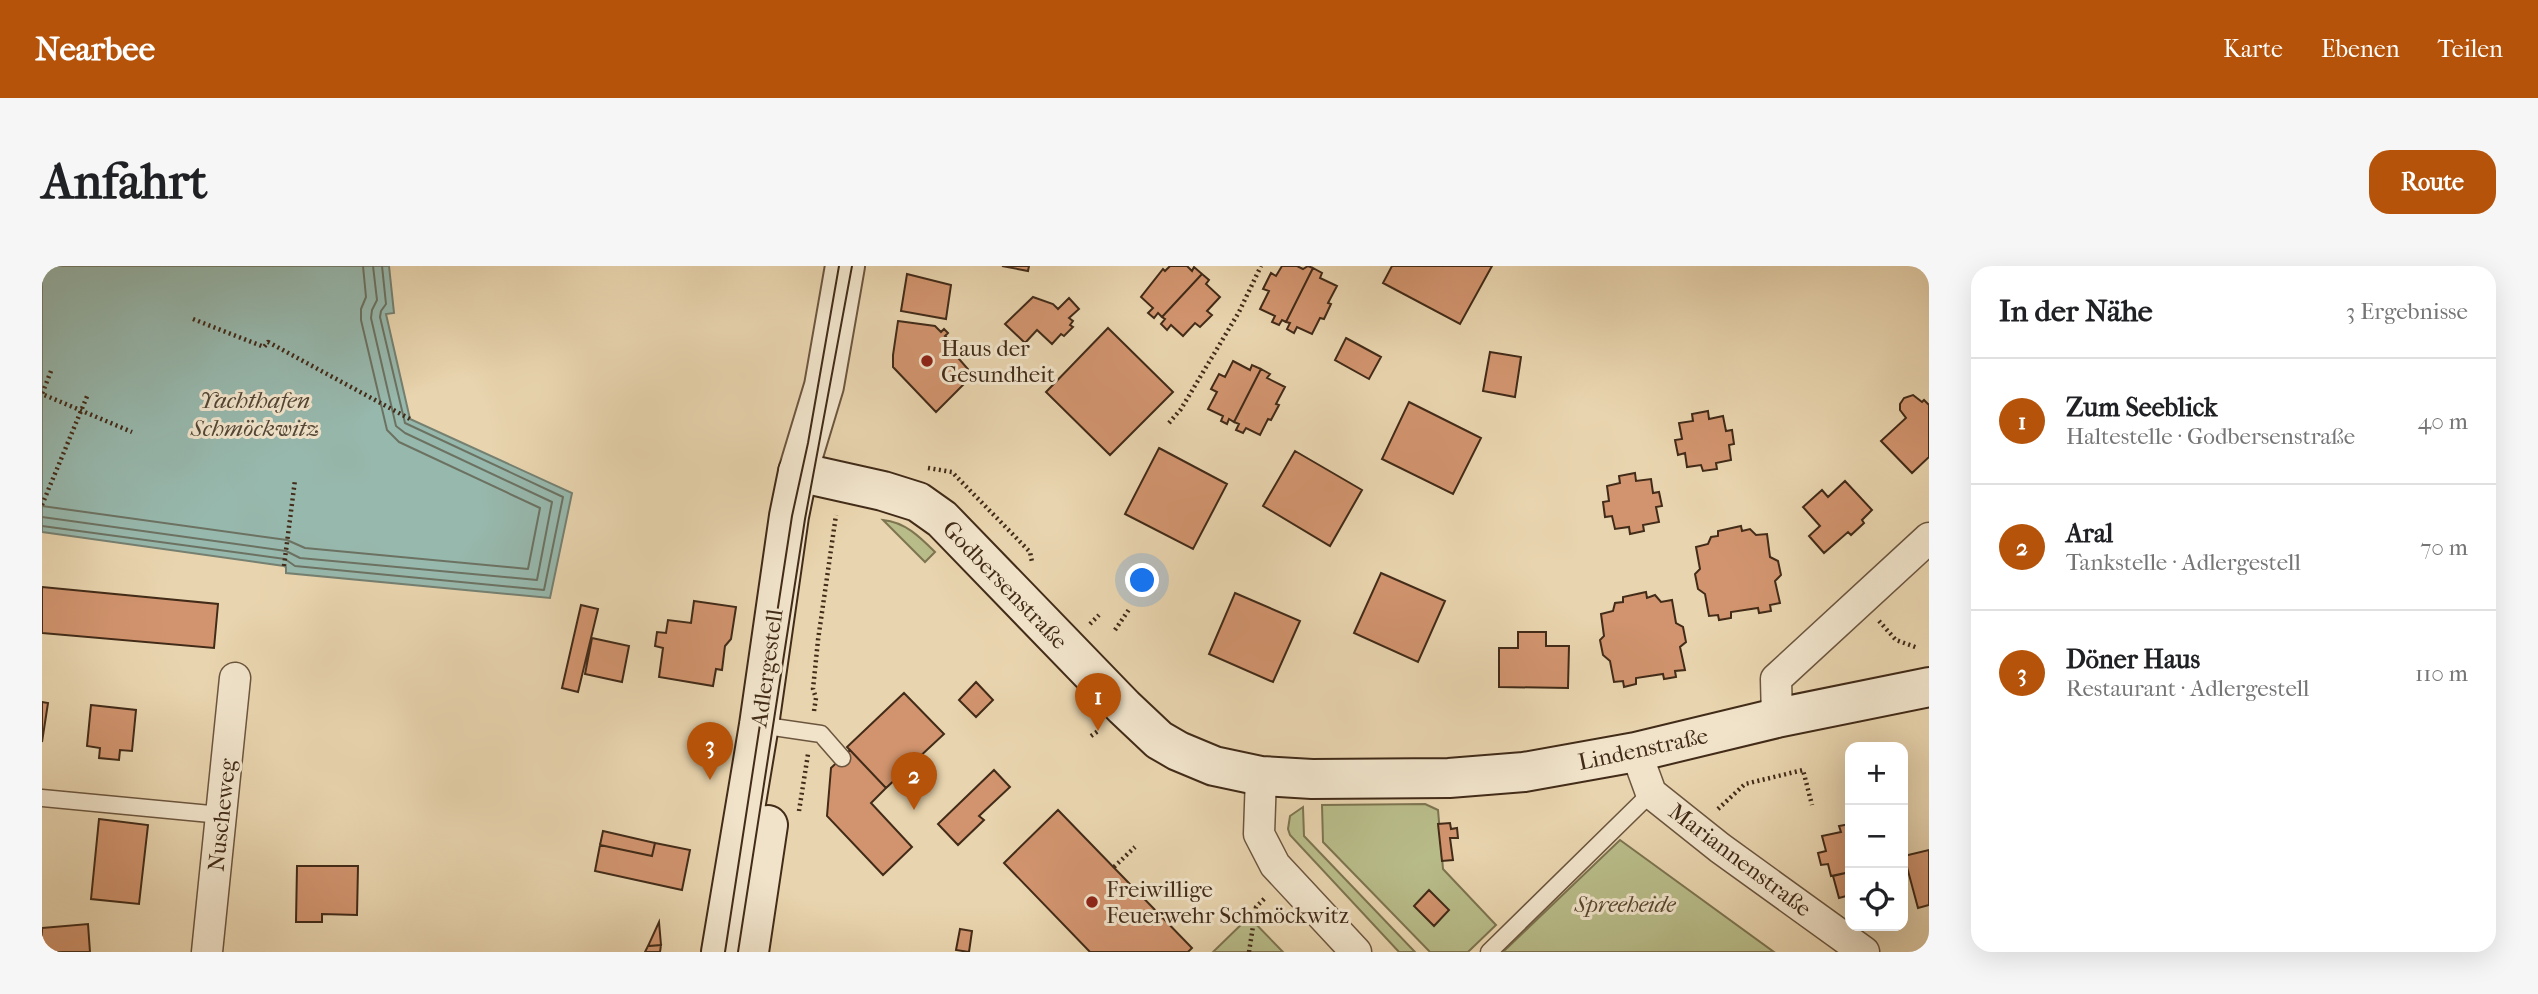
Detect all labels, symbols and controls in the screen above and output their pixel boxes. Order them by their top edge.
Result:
text: Nearbee [35,30,155,69]
text: Karte [2223,35,2283,63]
text: Ebenen [2321,35,2400,63]
text: Teilen [2438,35,2503,63]
button: Route [2369,150,2496,214]
text: Anfahrt [42,153,207,211]
text: In der Nähe [1999,294,2153,329]
text: 3 Ergebnisse [2346,298,2468,325]
place label: Haus der Gesundheit [941,335,1055,388]
marker: Haus der Gesundheit [919,353,935,369]
water label: Yachthafen Schmöckwitz [190,386,319,442]
text: Zum Seeblick [2066,392,2217,423]
text: 1 [2018,408,2026,435]
text: 40 m [2418,408,2468,435]
text: Haltestelle · Godbersenstraße [2066,423,2355,450]
street label: Godbersenstraße [937,515,1073,655]
text: Aral [2066,518,2113,549]
text: 2 [2016,534,2028,561]
text: 70 m [2420,534,2468,561]
text: Tankstelle · Adlergestell [2066,549,2301,576]
your location [1125,563,1159,597]
street label: Adlergestell [745,607,789,730]
text: Döner Haus [2066,644,2200,675]
text: 3 [2017,660,2027,687]
text: 110 m [2415,660,2468,687]
pin: 1 [1075,673,1121,731]
text: Restaurant · Adlergestell [2066,675,2309,702]
pin: 3 [687,722,733,780]
street label: Lindenstraße [1576,722,1710,776]
map controls [1845,742,1908,931]
button: + [1845,742,1908,805]
pin: 2 [891,752,937,810]
street label: Nuscheweg [203,757,241,873]
street label: Mariannenstraße [1663,798,1817,922]
button: − [1845,805,1908,868]
button: locate [1845,868,1908,931]
place label: Freiwillige Feuerwehr Schmöckwitz [1106,876,1349,929]
park label: Spreeheide [1574,891,1676,918]
marker: Freiwillige Feuerwehr Schmöckwitz [1084,894,1100,910]

